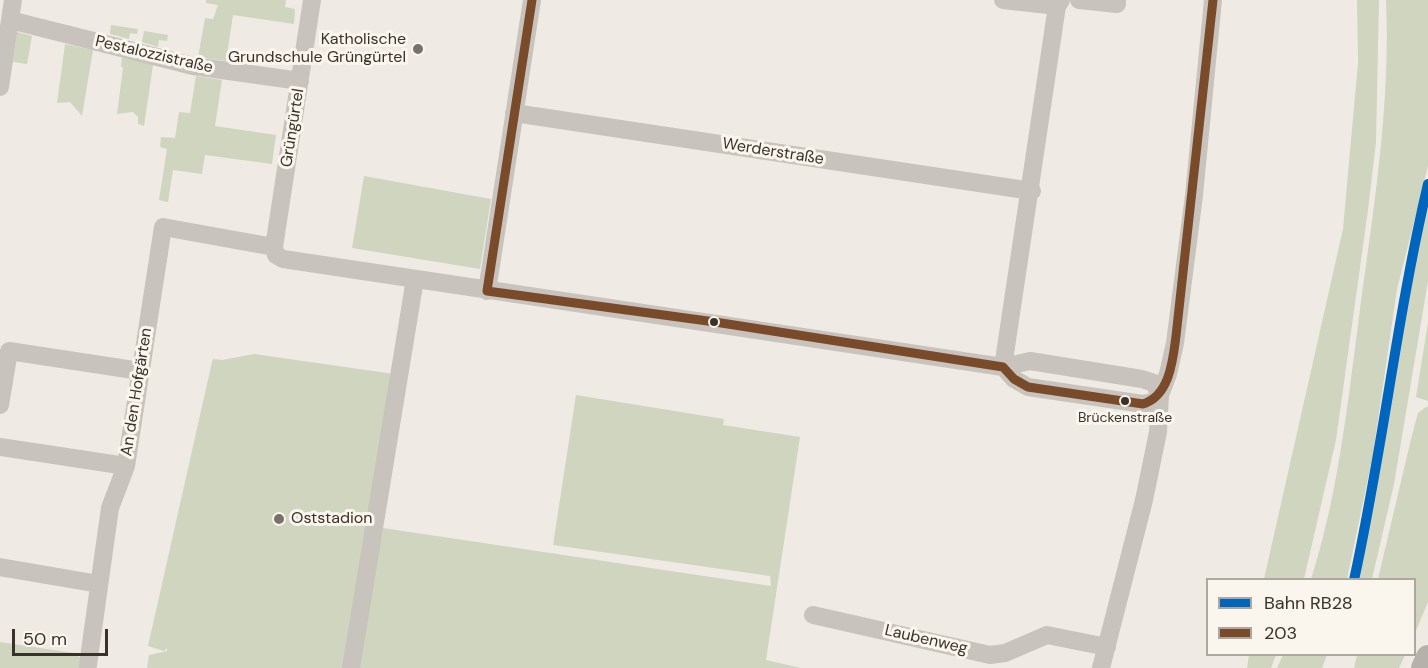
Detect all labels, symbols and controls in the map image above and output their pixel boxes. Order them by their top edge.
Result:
place label: Katholische Grundschule Grüngürtel [228,30,406,68]
street label: Pestalozzistraße [93,32,215,78]
marker: Katholische Grundschule Grüngürtel [411,42,425,56]
street label: Grüngürtel [277,87,309,169]
street label: Werderstraße [721,135,825,169]
unlabelled marker [708,316,720,328]
street label: An den Hofgärten [117,326,157,458]
marker: Brückenstraße [1119,395,1131,407]
place label: Brückenstraße [1078,410,1172,426]
place label: Oststadion [291,509,373,529]
marker: Oststadion [272,512,286,526]
legend [1206,578,1416,656]
text: Bahn RB28 [1264,591,1353,615]
scale bar [15,617,111,655]
street label: Laubenweg [883,621,969,659]
text: 203 [1264,621,1297,645]
text: 50 m [23,627,67,651]

